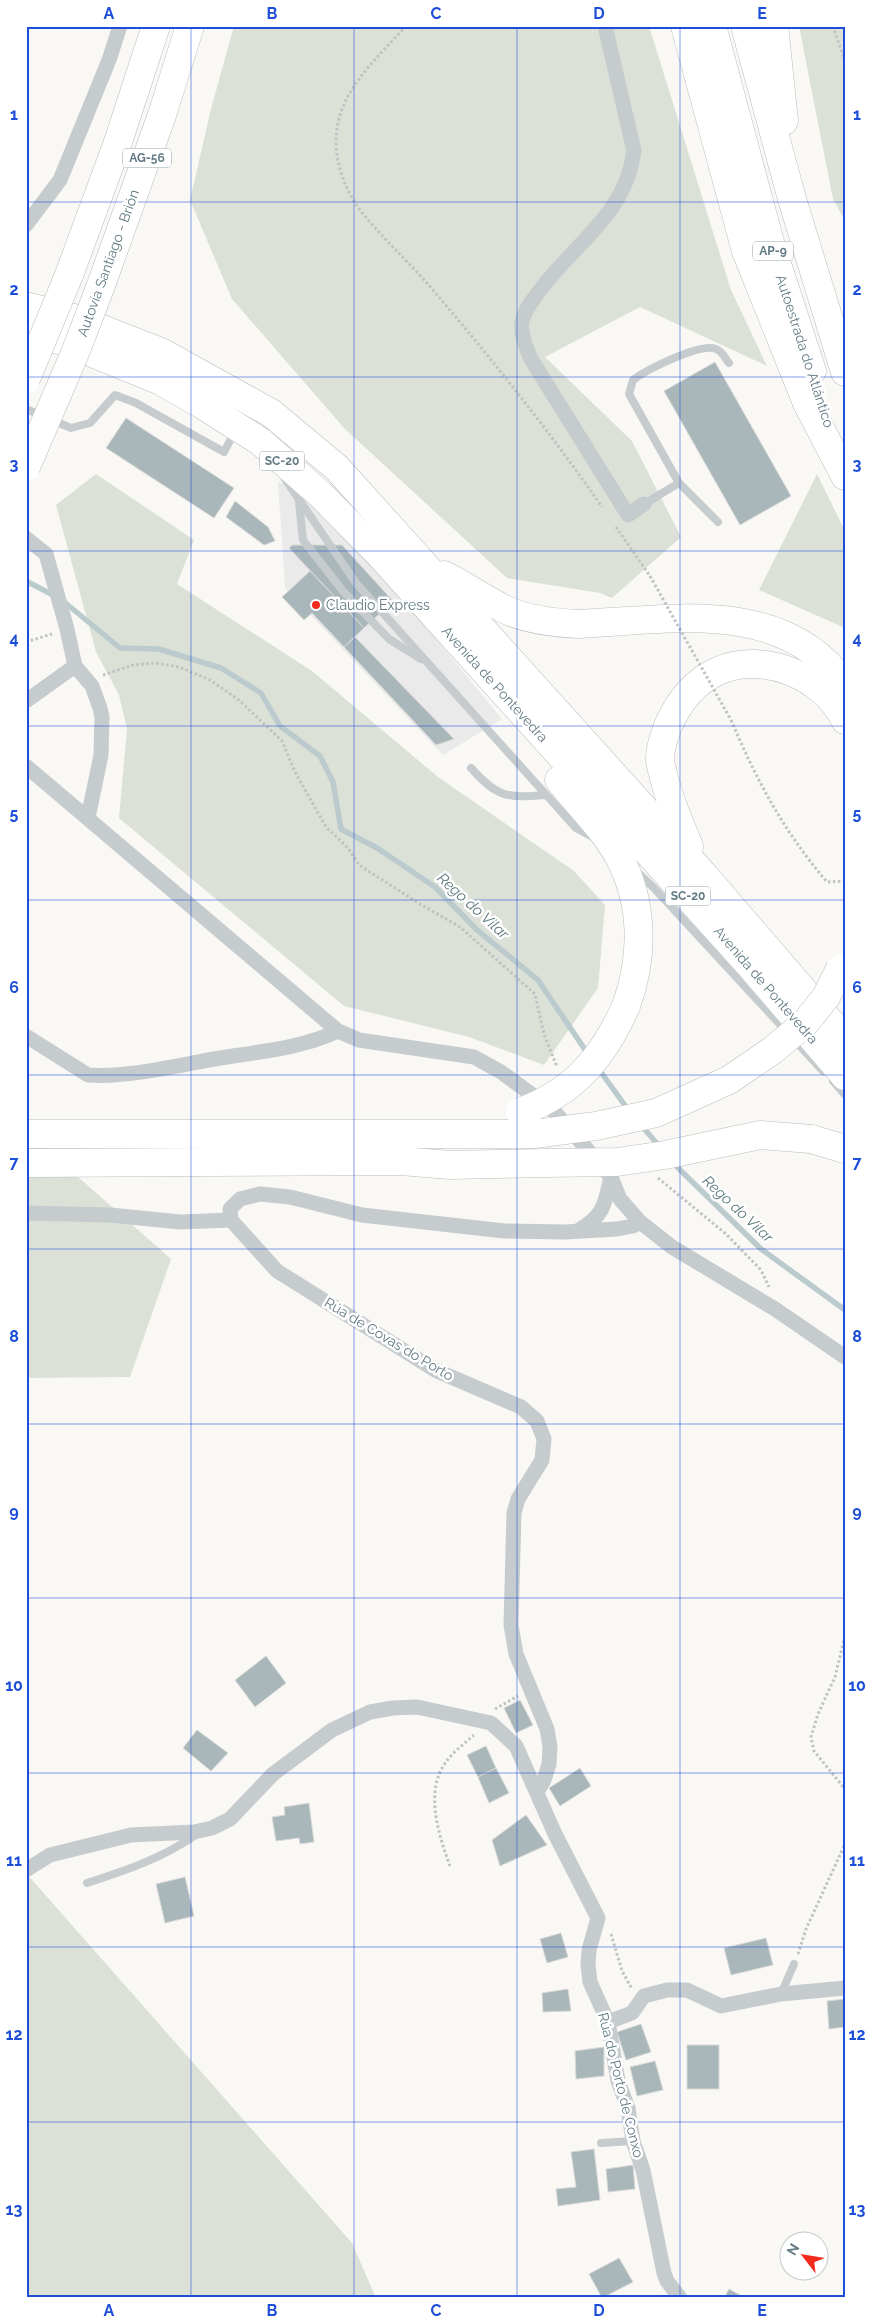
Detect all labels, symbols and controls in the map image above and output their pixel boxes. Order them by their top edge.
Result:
text: A [104,4,115,23]
text: B [267,4,278,23]
text: C [431,4,442,23]
text: D [593,4,605,23]
text: E [757,4,767,23]
text: 1 [10,105,18,124]
text: 1 [853,105,861,124]
road number: AG-56 [123,148,171,168]
street label: Autovía Santiago - Brión [74,187,142,339]
road number: AP-9 [753,242,793,260]
street label: Autoestrada do Atlántico [773,273,837,429]
text: 2 [9,280,19,299]
text: 2 [852,280,862,299]
road number: SC-20 [260,452,304,471]
text: 3 [10,455,19,474]
text: 3 [853,455,862,474]
place label: Claudio Express [326,597,430,613]
marker: Claudio Express [310,599,322,611]
street label: Avenida de Pontevedra [439,623,551,745]
text: 4 [9,629,19,648]
text: 4 [852,629,862,648]
text: 5 [10,804,19,823]
text: 5 [853,804,862,823]
water label: Rego do Vilar [433,869,513,943]
road number: SC-20 [666,886,710,906]
street label: Avenida de Pontevedra [711,923,821,1047]
text: 6 [9,978,19,997]
text: 6 [852,978,862,997]
text: 7 [10,1153,19,1172]
text: 7 [853,1153,862,1172]
water label: Rego do Vilar [699,1172,778,1247]
street label: Rúa de Covas do Porto [322,1294,456,1384]
text: 8 [9,1327,19,1346]
text: 8 [852,1327,862,1346]
text: 9 [9,1502,19,1521]
text: 9 [852,1502,862,1521]
text: 10 [5,1676,23,1695]
text: 10 [848,1676,866,1695]
text: 11 [6,1851,22,1870]
text: 11 [849,1851,865,1870]
street label: Rúa do Porto de Conxo [595,2011,647,2159]
text: 12 [6,2025,22,2044]
text: 12 [849,2025,865,2044]
text: 13 [6,2200,22,2219]
text: 13 [849,2200,865,2219]
north arrow [778,2232,828,2282]
text: N [783,2241,802,2258]
text: A [104,2301,115,2320]
text: B [267,2301,278,2320]
text: C [431,2301,442,2320]
text: D [593,2301,605,2320]
text: E [757,2301,767,2320]

